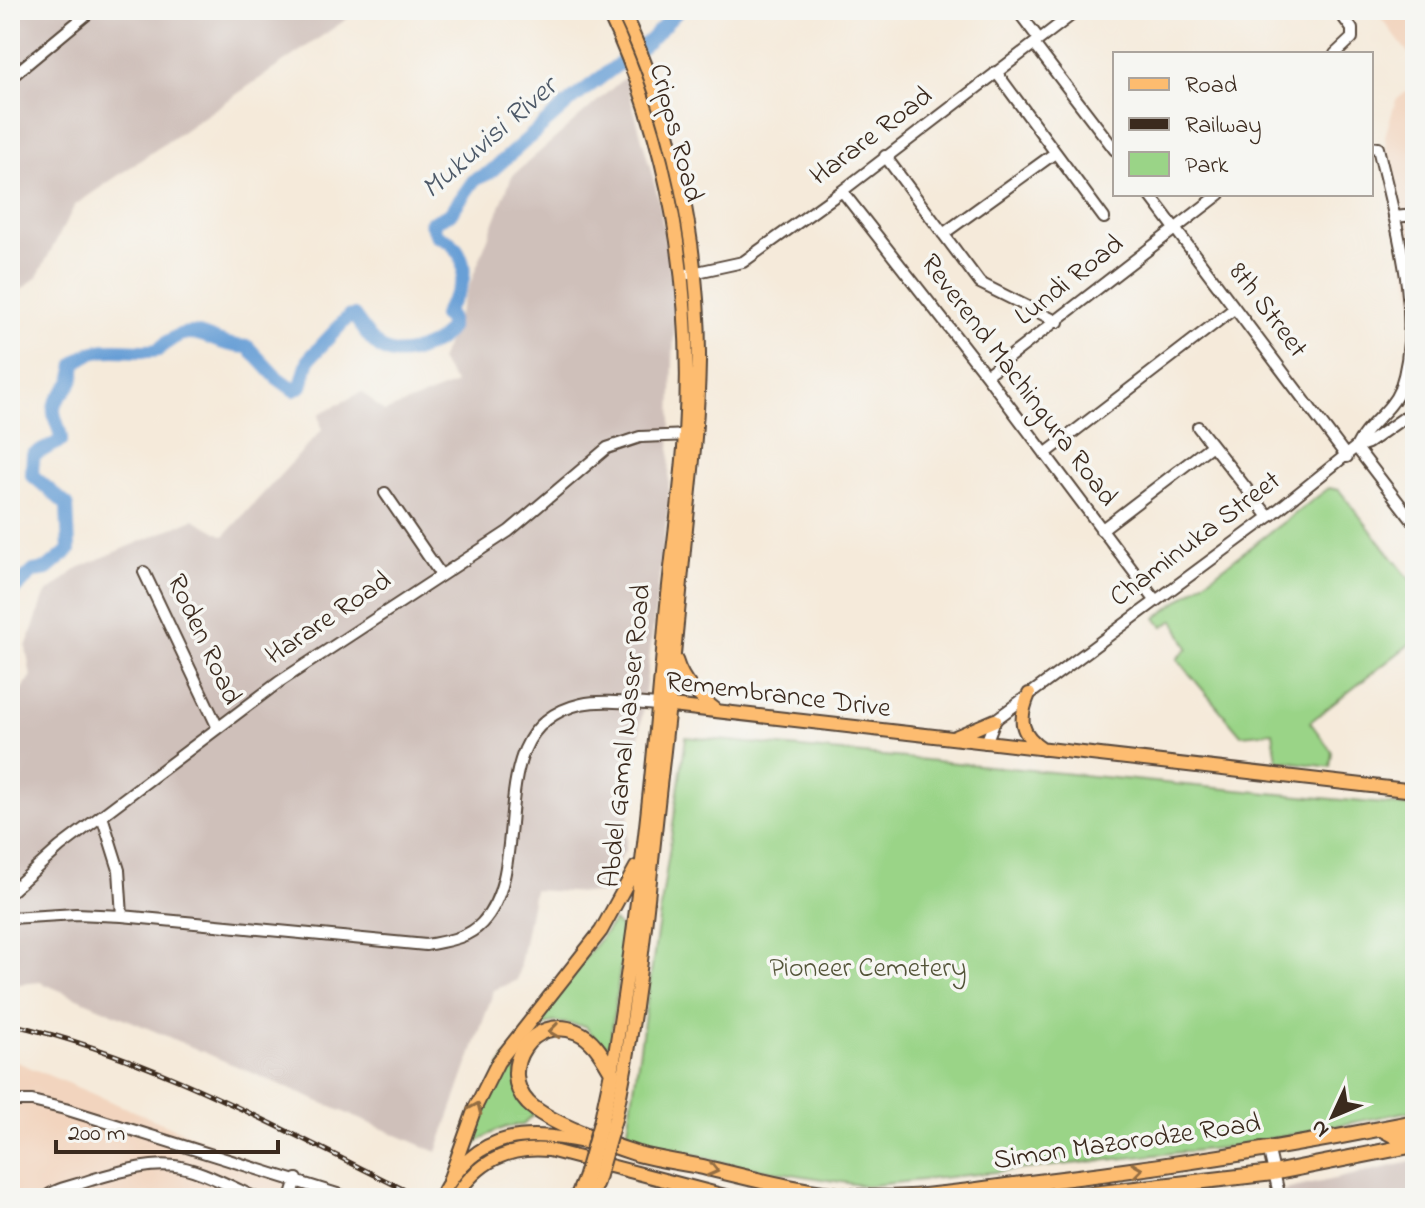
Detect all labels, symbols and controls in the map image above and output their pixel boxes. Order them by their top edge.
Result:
legend [1113,52,1373,196]
street label: Cripps Road [637,59,713,207]
water label: Mukuvisi River [412,65,571,211]
text: Road [1185,69,1238,104]
street label: Harare Road [802,77,942,197]
text: Railway [1185,109,1262,145]
text: Park [1185,149,1229,184]
street label: Lundi Road [1007,225,1134,337]
street label: Reverend Machingura Road [909,246,1127,516]
street label: 8th Street [1217,254,1317,368]
street label: Chaminuka Street [1102,462,1290,618]
street label: Harare Road [258,562,400,676]
street label: Roden Road [155,568,251,712]
street label: Abdel Gamal Nasser Road [591,582,663,890]
street label: Remembrance Drive [663,662,894,730]
park label: Pioneer Cemetery [769,949,967,990]
one-way arrow [547,1023,560,1040]
north arrow [1293,1076,1373,1156]
one-way arrow [466,1102,482,1116]
scale bar [56,1104,278,1154]
street label: Simon Mazorodze Road [991,1104,1264,1182]
text: N [1304,1111,1337,1144]
text: 200 m [68,1117,125,1152]
one-way arrow [706,1160,720,1177]
one-way arrow [1130,1162,1144,1179]

